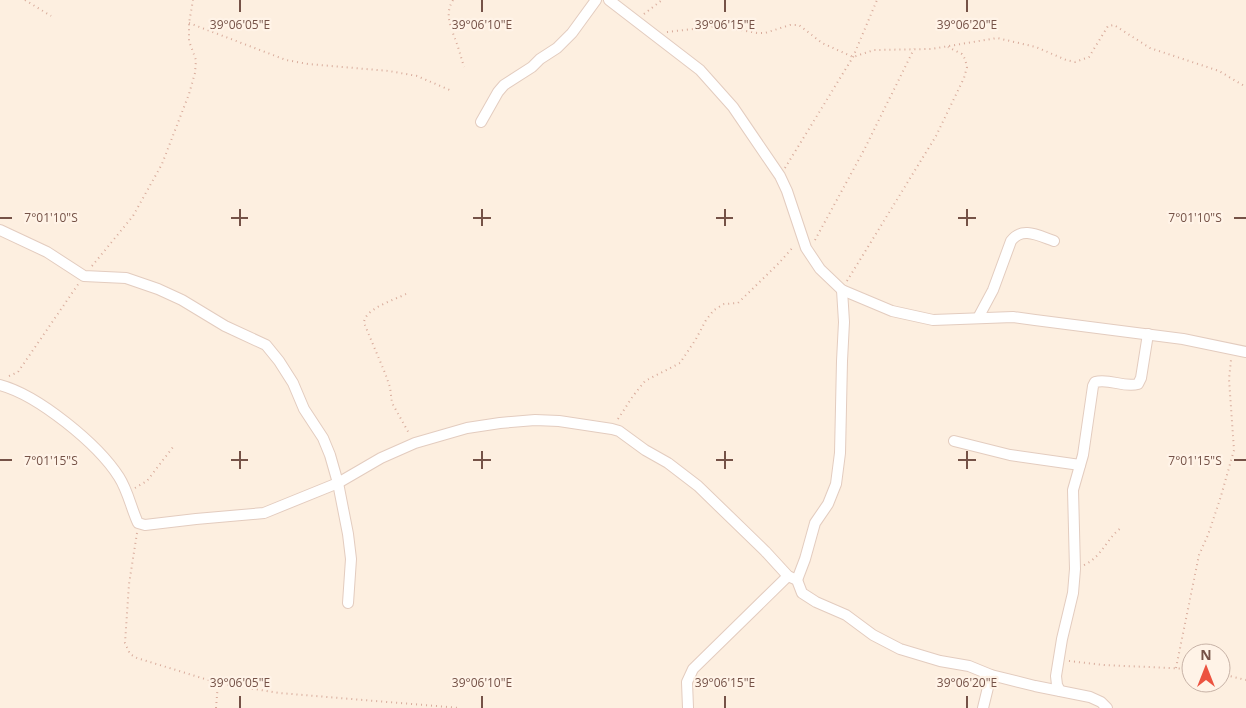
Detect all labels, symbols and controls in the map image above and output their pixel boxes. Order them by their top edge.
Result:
text: 39°06'05"E [210,16,270,33]
text: 39°06'10"E [452,16,512,33]
text: 39°06'15"E [695,16,755,33]
text: 39°06'20"E [937,16,997,33]
text: 7°01'10"S [24,209,78,226]
text: 7°01'10"S [1168,209,1222,226]
text: 7°01'15"S [24,452,78,469]
text: 7°01'15"S [1168,452,1222,469]
north arrow [1181,643,1231,693]
text: N [1200,645,1212,664]
text: 39°06'05"E [210,674,270,691]
text: 39°06'10"E [452,674,512,691]
text: 39°06'15"E [695,674,755,691]
text: 39°06'20"E [937,674,997,691]

